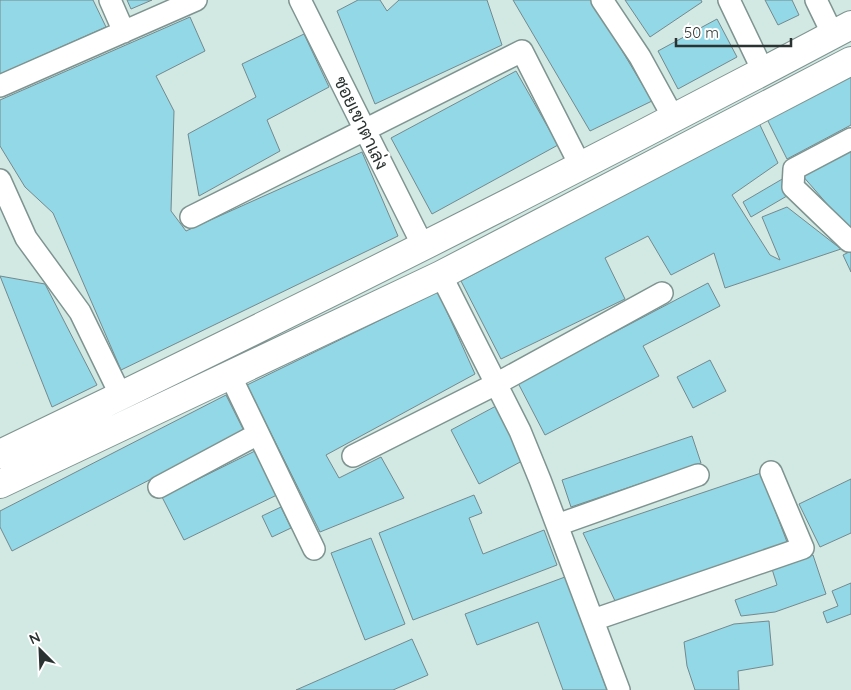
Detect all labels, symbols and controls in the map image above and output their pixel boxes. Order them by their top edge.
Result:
scale bar [676,15,791,47]
text: 50 m [684,23,719,42]
street label: ซอยเขาตาเล่ง [329,72,394,173]
north arrow [15,625,65,675]
text: N [26,628,43,648]

